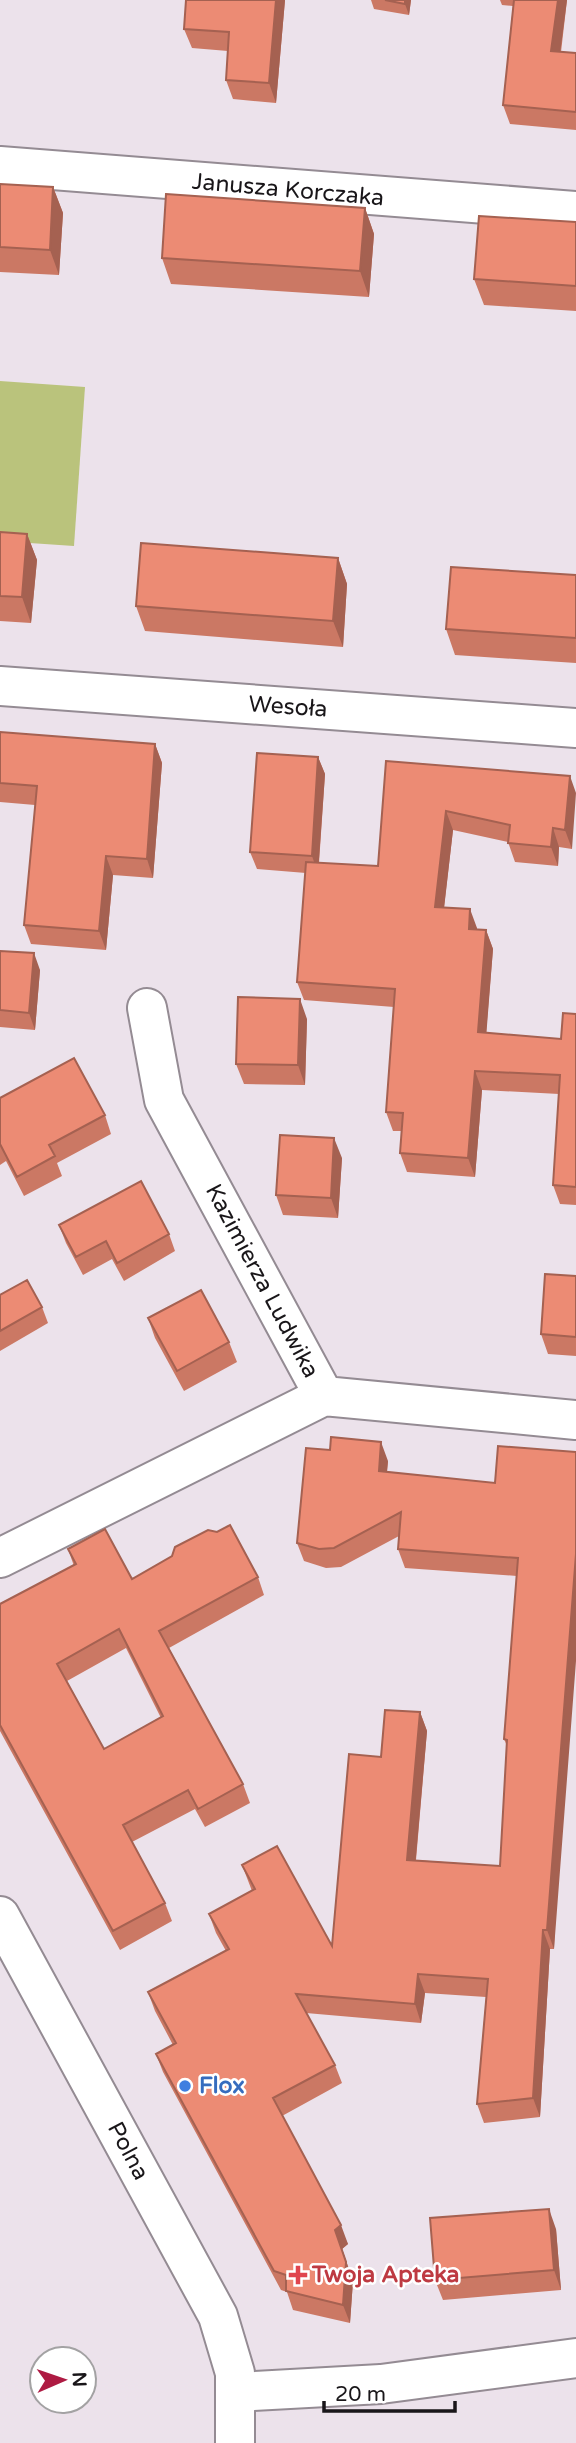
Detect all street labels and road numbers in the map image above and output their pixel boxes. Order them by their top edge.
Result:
street label: Janusza Korczaka [191,168,385,212]
street label: Wesoła [248,690,328,724]
street label: Kazimierza Ludwika [199,1179,325,1383]
street label: Polna [101,2117,155,2185]

